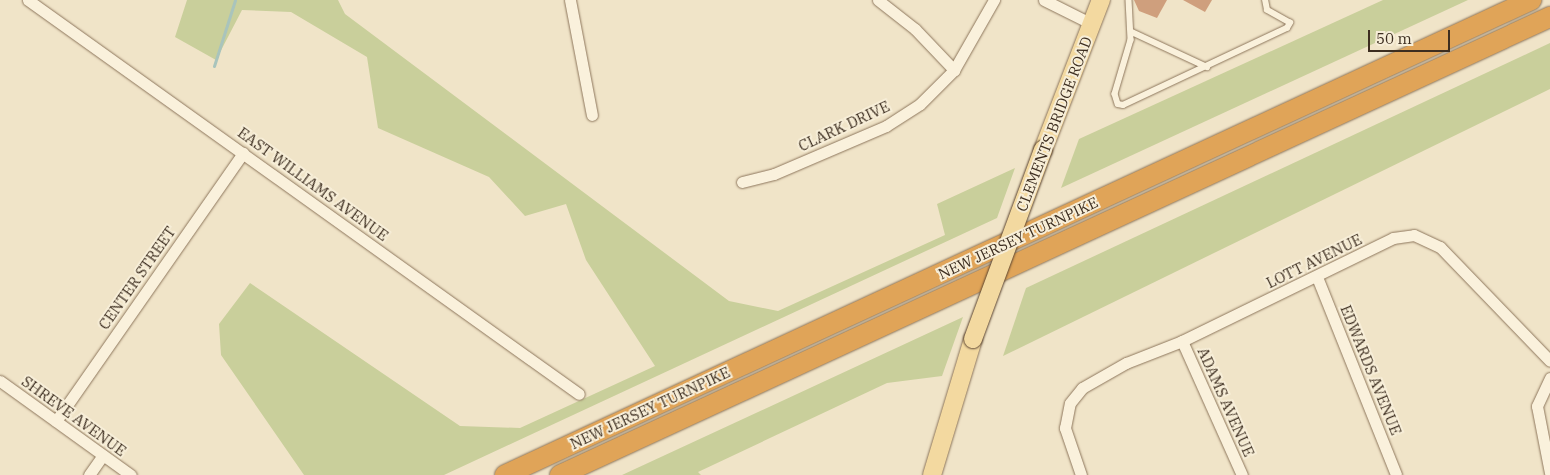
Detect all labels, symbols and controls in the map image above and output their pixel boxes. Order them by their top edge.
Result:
scale bar [1370,20,1452,52]
text: 50 m [1376,29,1412,48]
street label: CLEMENTS BRIDGE ROAD [1012,34,1096,214]
street label: CLARK DRIVE [795,97,893,155]
street label: EAST WILLIAMS AVENUE [234,123,392,245]
street label: NEW JERSEY TURNPIKE [935,193,1101,283]
street label: CENTER STREET [95,223,179,333]
street label: LOTT AVENUE [1263,230,1365,292]
street label: EDWARDS AVENUE [1337,302,1405,438]
street label: ADAMS AVENUE [1194,345,1258,459]
street label: NEW JERSEY TURNPIKE [567,363,733,453]
street label: SHREVE AVENUE [18,372,130,460]

